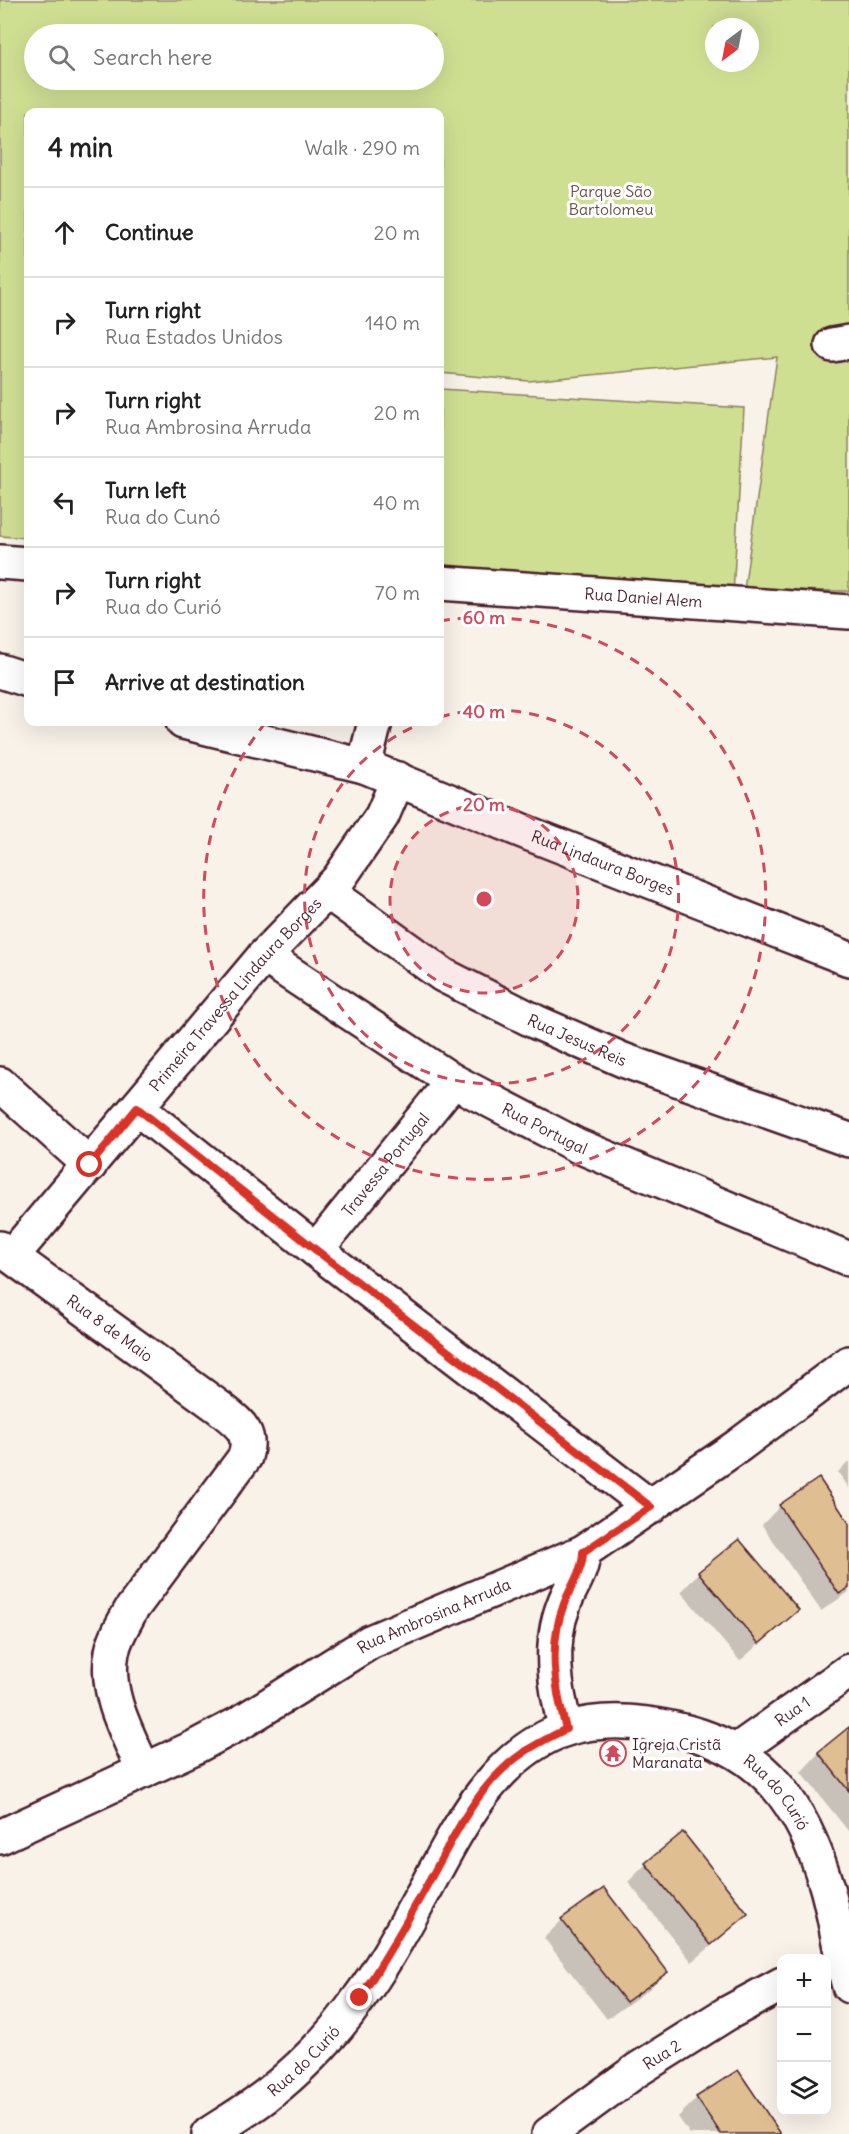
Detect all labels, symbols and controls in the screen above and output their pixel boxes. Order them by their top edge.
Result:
north arrow [705,18,759,72]
search box [24,24,444,90]
icon: search [45,41,78,74]
text: Search here [93,43,212,71]
text: 4 min [48,131,113,164]
text: Walk · 290 m [305,135,420,160]
park label: Parque São Bartolomeu [568,181,654,219]
icon: ahead [48,216,81,249]
text: Continue [105,218,194,246]
text: 20 m [374,220,420,245]
text: Turn right [105,296,201,324]
icon: right [48,306,81,339]
text: 140 m [365,310,420,335]
text: Rua Estados Unidos [105,324,283,349]
text: Turn right [105,386,201,414]
icon: right [48,396,81,429]
text: 20 m [374,400,420,425]
text: Rua Ambrosina Arruda [105,414,311,439]
text: Turn left [105,476,186,504]
icon: left [48,486,81,519]
text: 40 m [373,490,420,515]
text: Rua do Cunó [105,504,221,529]
text: Turn right [105,566,201,594]
icon: right [48,576,81,609]
text: 70 m [375,580,420,605]
street label: Rua Daniel Alem [584,583,703,612]
text: Rua do Curió [105,594,222,619]
text: 60 m [463,606,505,629]
icon: arrive [48,666,81,699]
text: Arrive at destination [105,668,305,696]
text: 40 m [463,700,505,723]
text: 20 m [463,793,505,816]
street label: Rua Lindaura Borges [529,826,677,900]
centre of rings [474,889,494,909]
street label: Primeira Travessa Lindaura Borges [145,893,326,1095]
street label: Rua Jesus Reis [524,1009,630,1070]
street label: Rua Portugal [499,1098,590,1159]
street label: Travessa Portugal [337,1109,433,1221]
route start [76,1151,102,1177]
street label: Rua 8 de Maio [63,1290,157,1366]
street label: Rua Ambrosina Arruda [353,1574,514,1658]
street label: Rua 1 [771,1692,814,1730]
place label: Igreja Cristã Maranata [632,1734,721,1772]
temple icon: Igreja Cristã Maranata [598,1738,628,1768]
street label: Rua do Curió [740,1750,814,1833]
map controls [777,1954,831,2116]
button: + [777,1954,831,2008]
route end [346,1984,372,2010]
button: − [777,2008,831,2062]
street label: Rua do Curió [263,2021,344,2101]
street label: Rua 2 [639,2035,685,2074]
button: layers [777,2062,831,2116]

